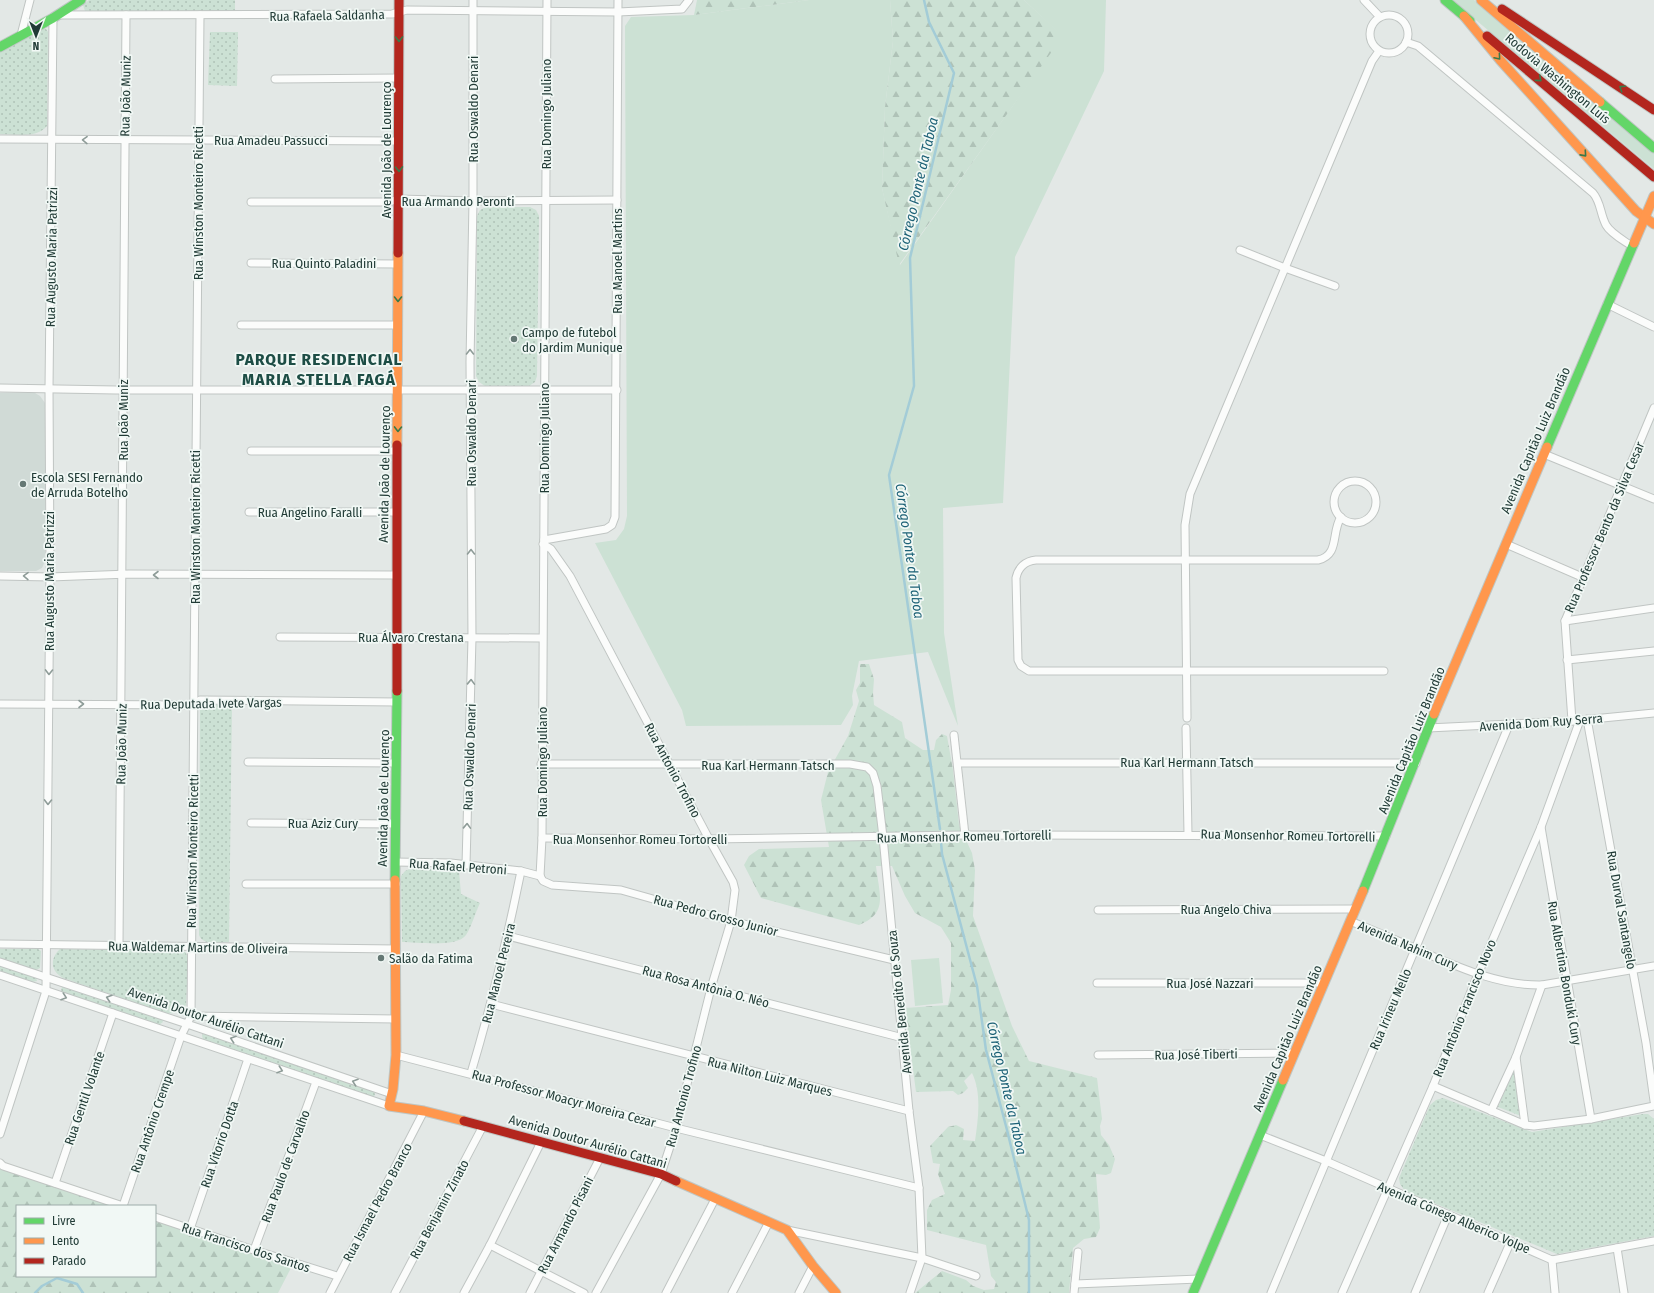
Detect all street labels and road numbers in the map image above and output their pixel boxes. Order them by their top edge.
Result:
street label: Rua Rafaela Saldanha [269,7,385,24]
street label: Rodovia Washington Luís [1502,30,1613,127]
street label: Rua João Muniz [117,55,134,137]
street label: Rua Oswaldo Denari [466,56,481,162]
street label: Rua Domingo Juliano [539,58,554,169]
street label: Avenida João de Lourenço [379,81,394,219]
street label: Rua Winston Monteiro Ricetti [191,126,206,280]
street label: Rua Amadeu Passucci [214,133,328,148]
street label: Rua Augusto Maria Patrizzi [43,187,60,327]
street label: Rua Armando Peronti [402,194,514,209]
street label: Rua Manoel Martins [610,208,625,314]
street label: Rua Quinto Paladini [272,256,376,271]
street label: Avenida Capitão Luiz Brandão [1498,365,1573,516]
street label: Rua João Muniz [116,379,131,461]
street label: Rua Oswaldo Denari [464,380,479,486]
street label: Rua Domingo Juliano [537,382,552,493]
street label: Avenida João de Lourenço [376,405,393,543]
street label: Rua Professor Bento da Silva Cesar [1562,439,1648,615]
street label: Rua Winston Monteiro Ricetti [188,450,203,604]
street label: Rua Angelino Faralli [258,505,362,520]
street label: Rua Augusto Maria Patrizzi [42,511,57,651]
street label: Rua Álvaro Crestana [358,630,464,645]
street label: Avenida Capitão Luiz Brandão [1375,664,1448,816]
street label: Rua Deputada Ivete Vargas [140,695,282,712]
street label: Rua João Muniz [113,703,130,785]
street label: Rua Oswaldo Denari [460,703,479,811]
street label: Rua Domingo Juliano [535,706,550,817]
street label: Avenida Dom Ruy Serra [1479,711,1603,734]
street label: Rua Antonio Trofino [641,720,704,820]
street label: Avenida João de Lourenço [375,729,392,867]
street label: Rua Karl Hermann Tatsch [1120,755,1254,770]
street label: Rua Karl Hermann Tatsch [701,758,835,773]
street label: Rua Winston Monteiro Ricetti [184,774,201,928]
street label: Rua Aziz Cury [288,816,358,831]
street label: Rua Monsenhor Romeu Tortorelli [1201,826,1375,845]
street label: Rua Monsenhor Romeu Tortorelli [877,827,1051,846]
street label: Rua Monsenhor Romeu Tortorelli [553,832,727,847]
street label: Rua Durval Santangelo [1604,850,1639,971]
street label: Rua Rafael Petroni [409,856,507,877]
street label: Rua Pedro Grosso Junior [652,892,780,939]
street label: Rua Albertina Bonduki Cury [1544,900,1585,1046]
street label: Rua Angelo Chiva [1180,902,1272,917]
street label: Avenida Nahim Cury [1356,918,1460,973]
street label: Rua Manoel Pereira [479,921,518,1025]
street label: Avenida Benedito de Souza [884,929,915,1075]
street label: Rua Antônio Francisco Novo [1430,937,1499,1079]
street label: Rua Waldemar Martins de Oliveira [108,938,288,957]
street label: Rua Rosa Antônia O. Néo [641,962,771,1011]
street label: Avenida Capitão Luiz Brandão [1250,963,1325,1114]
street label: Rua Irineu Mello [1367,966,1414,1052]
street label: Rua José Nazzari [1166,976,1254,991]
street label: Avenida Doutor Aurélio Cattani [126,984,286,1051]
street label: Rua Antonio Trofino [663,1043,704,1149]
street label: Rua José Tiberti [1154,1046,1238,1063]
street label: Rua Gentil Volante [61,1049,108,1147]
street label: Rua Nilton Luiz Marques [706,1054,834,1099]
street label: Rua Professor Moacyr Moreira Cezar [470,1067,658,1130]
street label: Rua Antônio Crempe [128,1068,177,1175]
street label: Rua Vitorio Dotta [198,1099,241,1190]
street label: Rua Paulo de Carvalho [258,1108,313,1224]
street label: Avenida Doutor Aurélio Cattani [507,1112,669,1171]
street label: Rua Ismael Pedro Branco [340,1140,415,1264]
street label: Rua Benjamin Zinato [407,1157,472,1261]
street label: Rua Armando Pisani [535,1174,596,1276]
street label: Avenida Cônego Alberico Volpe [1375,1178,1532,1256]
street label: Rua Francisco dos Santos [180,1220,312,1275]

